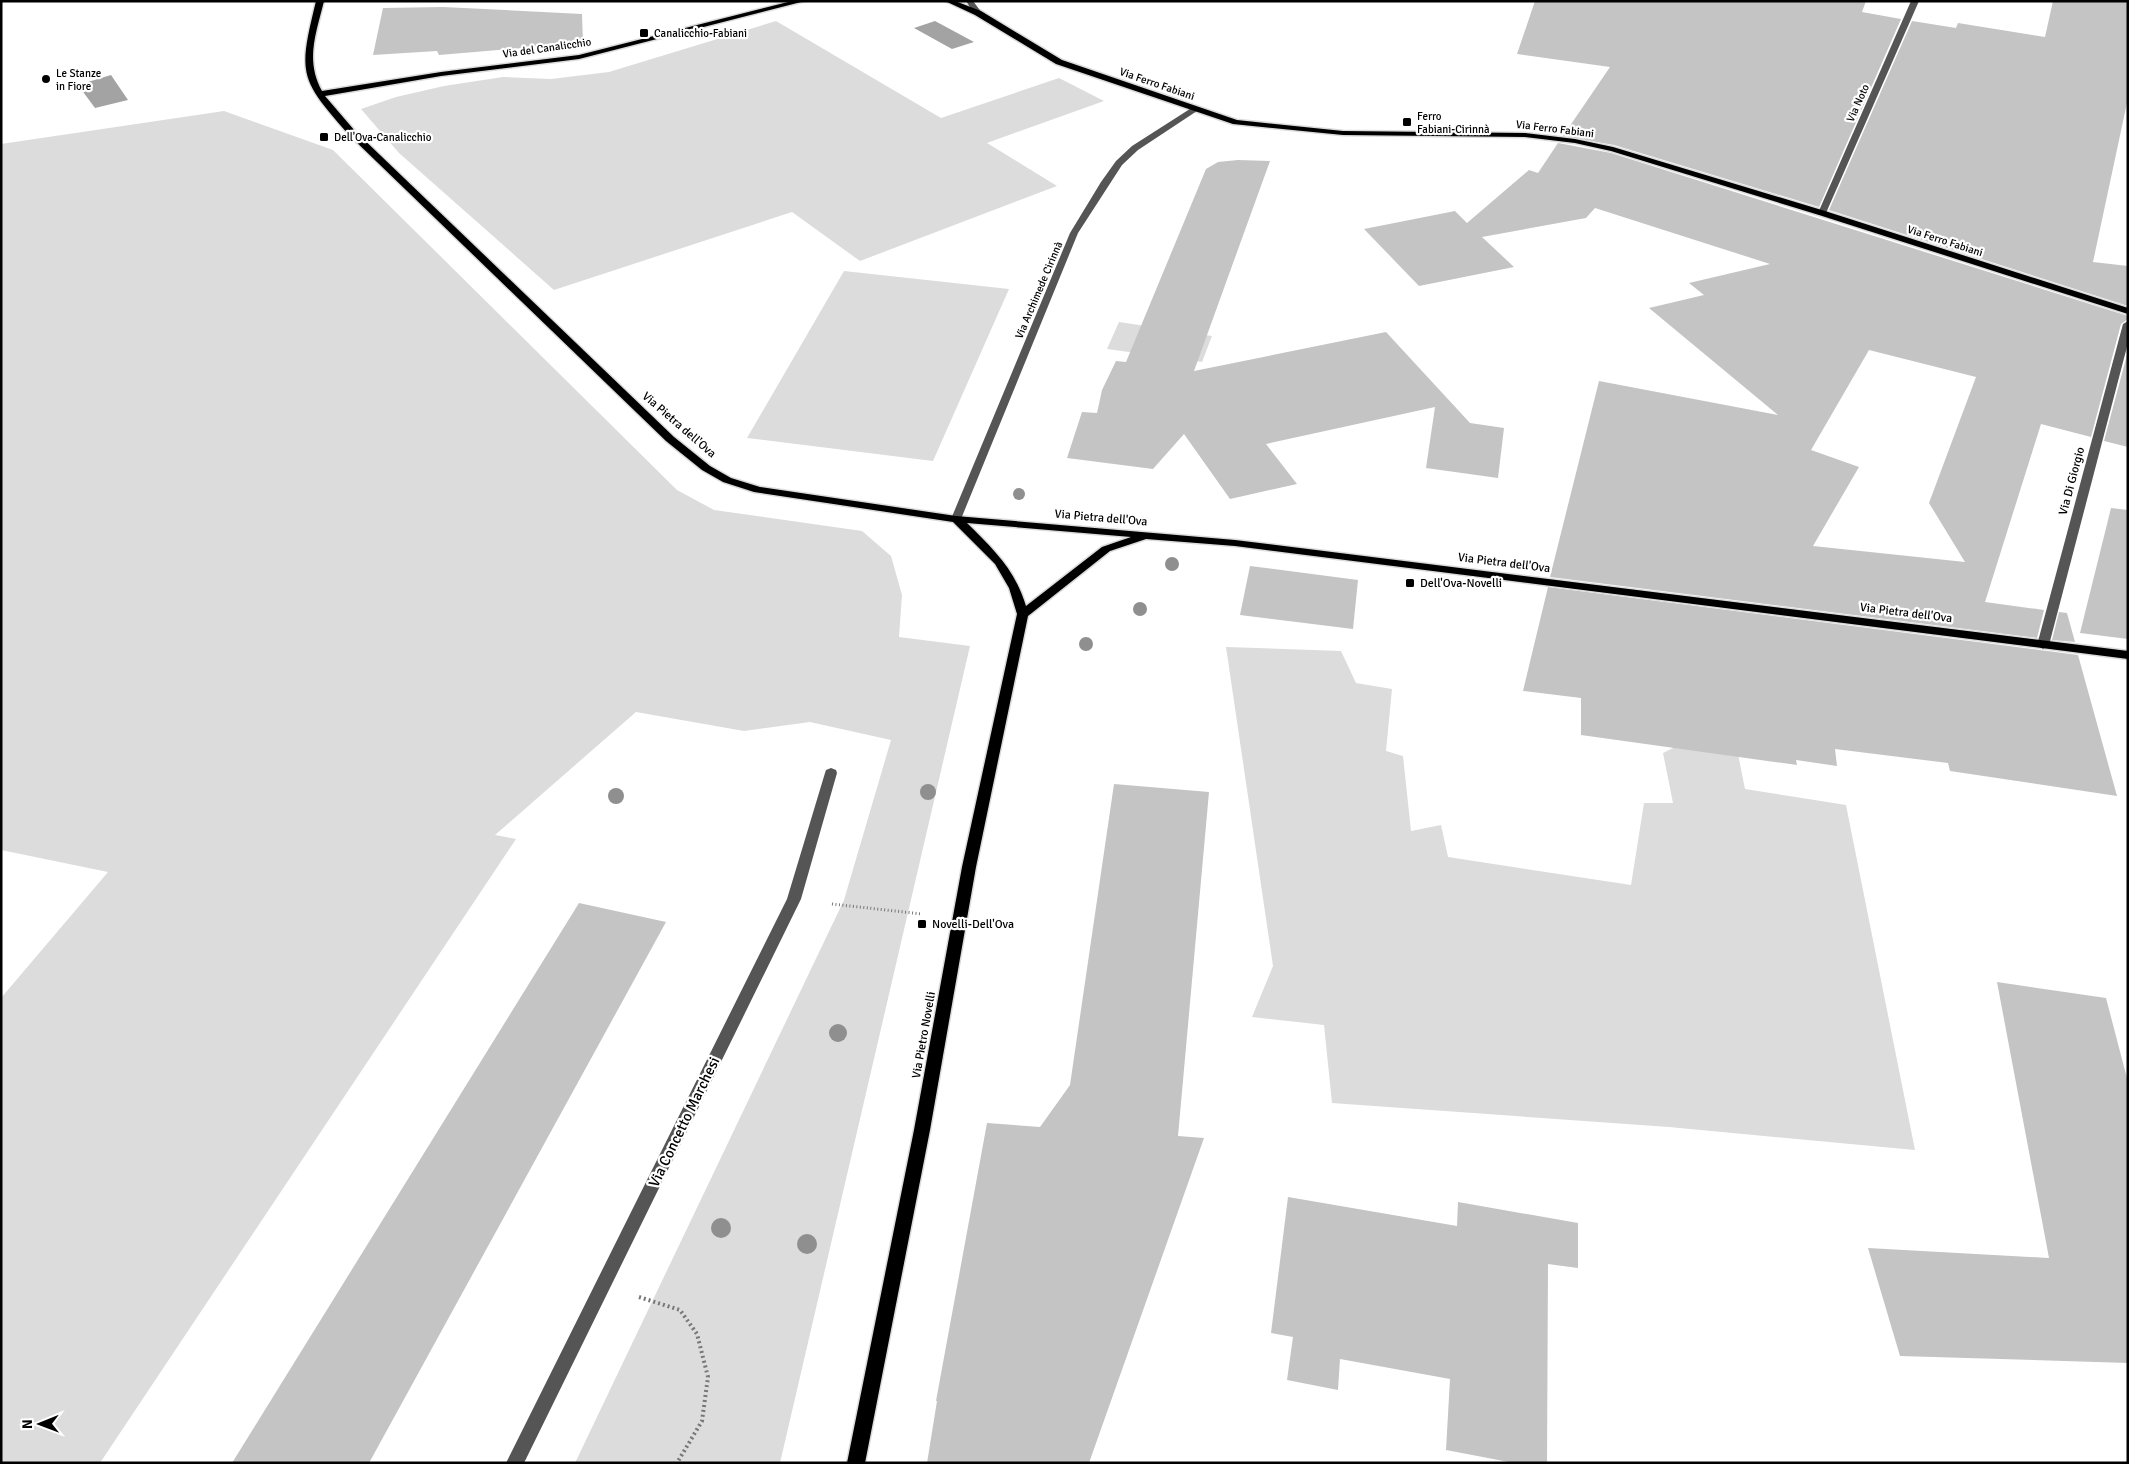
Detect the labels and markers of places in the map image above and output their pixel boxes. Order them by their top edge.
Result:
marker: Canalicchio-Fabiani [638,27,650,39]
place label: Canalicchio-Fabiani [654,27,747,40]
place label: Le Stanze in Fiore [56,67,101,93]
marker: Le Stanze in Fiore [40,73,52,85]
place label: Ferro Fabiani-Cirinnà [1417,110,1490,136]
marker: Ferro Fabiani-Cirinnà [1401,116,1413,128]
marker: Dell'Ova-Canalicchio [318,131,330,143]
place label: Dell'Ova-Canalicchio [334,131,432,144]
place label: Dell'Ova-Novelli [1420,576,1502,591]
marker: Dell'Ova-Novelli [1404,577,1416,589]
place label: Novelli-Dell'Ova [932,917,1014,932]
marker: Novelli-Dell'Ova [916,918,928,930]

